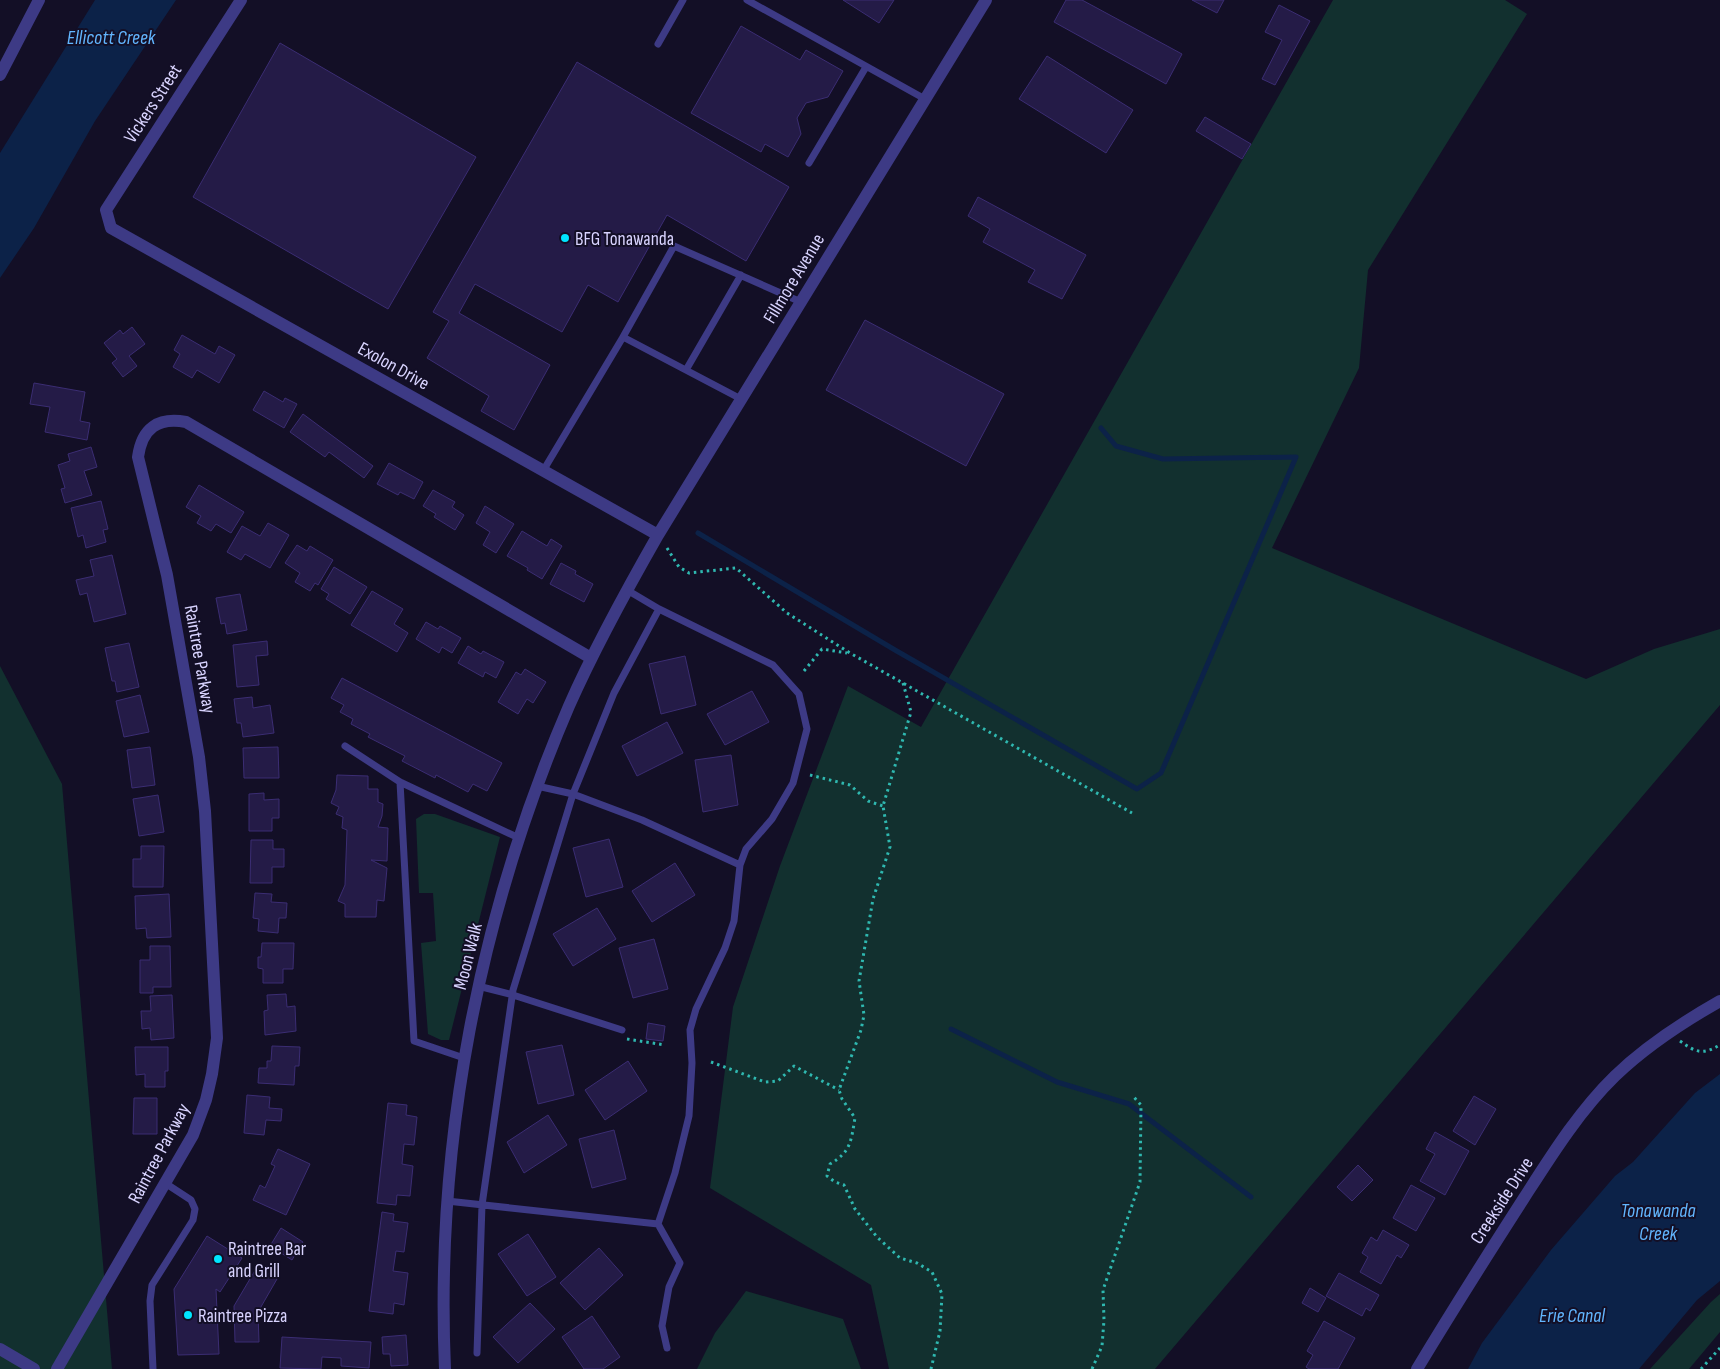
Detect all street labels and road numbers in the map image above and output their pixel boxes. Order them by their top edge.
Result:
street label: Vickers Street [119,60,187,148]
street label: Fillmore Avenue [759,230,830,328]
street label: Exolon Drive [353,337,433,395]
street label: Raintree Parkway [179,603,220,716]
street label: Moon Walk [449,920,488,992]
street label: Raintree Parkway [123,1099,196,1208]
street label: Creekside Drive [1466,1153,1539,1248]

